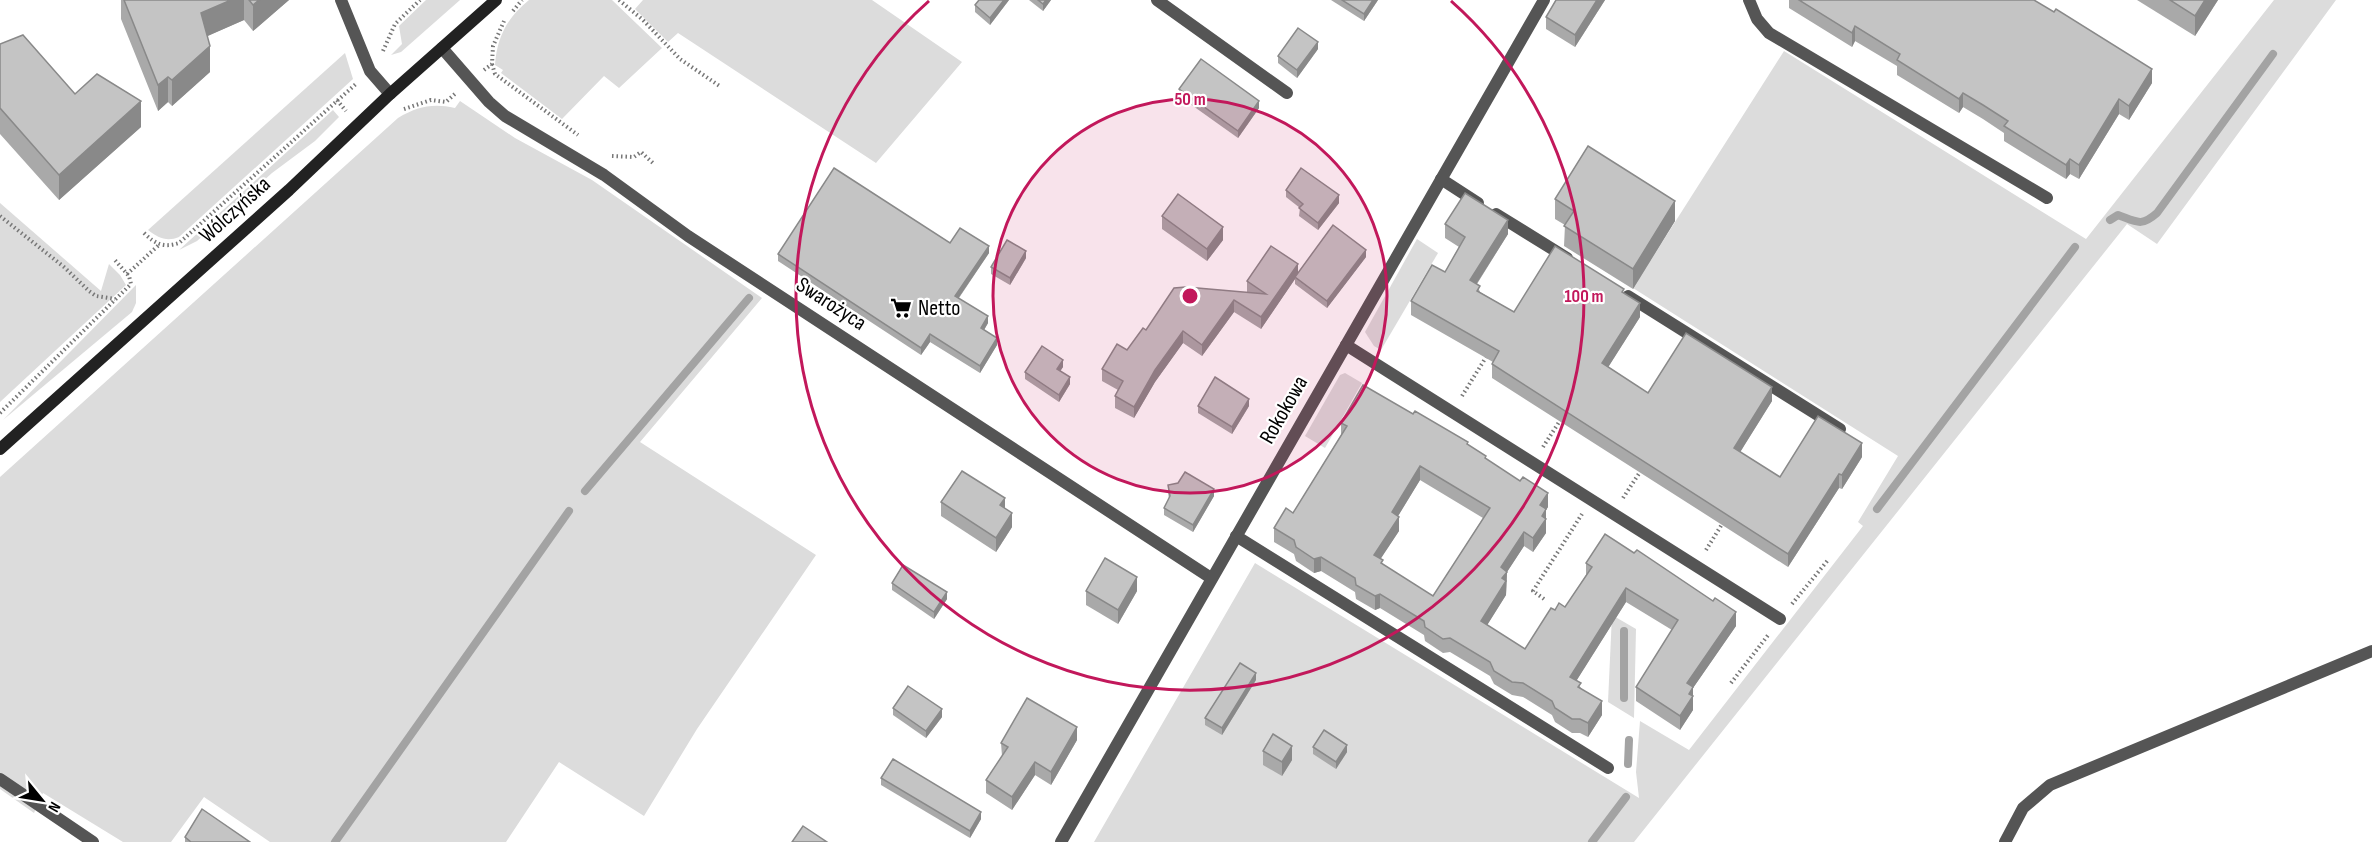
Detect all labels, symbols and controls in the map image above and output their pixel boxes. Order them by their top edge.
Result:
text: 50 m [1174,89,1206,110]
street label: Wólczyńska [194,171,276,249]
street label: Swarożyca [791,271,871,337]
centre of rings [1180,286,1200,306]
text: 100 m [1565,286,1604,307]
place label: Netto [918,295,960,322]
supermarket icon: Netto [889,296,913,320]
street label: Rokokowa [1254,371,1314,449]
north arrow [12,770,72,830]
text: N [43,798,64,815]

